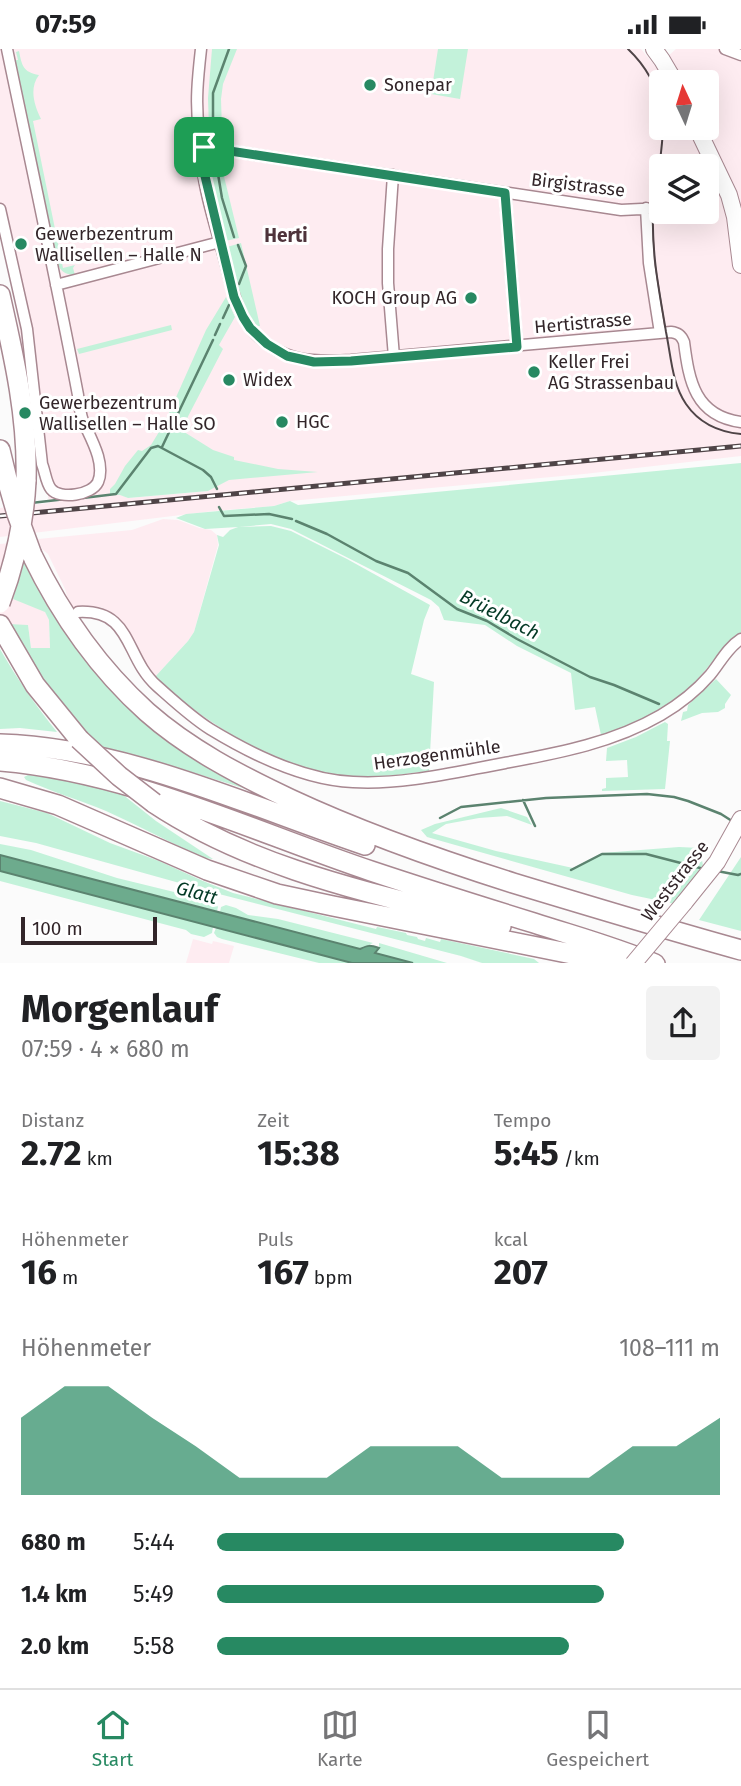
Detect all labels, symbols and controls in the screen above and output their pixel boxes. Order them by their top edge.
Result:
text: 07:59 [35,9,96,40]
north arrow [649,70,719,140]
map controls [649,70,719,224]
place label: Sonepar [384,74,452,96]
marker: Sonepar [362,77,378,93]
pin [174,117,234,177]
icon: arrive [185,128,223,166]
button: layers [649,154,719,224]
street label: Birgistrasse [530,168,626,202]
place label: Gewerbezentrum Wallisellen – Halle N [35,223,202,266]
district label: Herti [264,224,308,247]
marker: Gewerbezentrum Wallisellen – Halle N [13,236,29,252]
place label: KOCH Group AG [331,287,457,309]
marker: KOCH Group AG [463,290,479,306]
street label: Hertistrasse [533,308,633,338]
place label: Keller Frei AG Strassenbau [548,351,674,394]
marker: Keller Frei AG Strassenbau [526,364,542,380]
place label: Widex [243,369,292,391]
marker: Widex [221,372,237,388]
place label: Gewerbezentrum Wallisellen – Halle SO [39,392,216,435]
marker: Gewerbezentrum Wallisellen – Halle SO [17,405,33,421]
place label: HGC [296,411,330,433]
marker: HGC [274,414,290,430]
water label: Brüelbach [456,585,544,644]
street label: Herzogenmühle [372,735,502,775]
street label: Weststrasse [637,836,713,926]
water label: Glatt [174,876,220,909]
scale bar [21,915,158,946]
text: 100 m [32,917,83,940]
text: Morgenlauf [21,986,218,1032]
button: share [646,986,720,1060]
text: 07:59 · 4 × 680 m [21,1035,190,1063]
text: Distanz [21,1109,84,1132]
text: Zeit [257,1109,289,1132]
text: Tempo [494,1109,551,1132]
text: 2.72 [21,1132,82,1174]
text: 15:38 [257,1132,340,1174]
text: 5:45 [494,1132,559,1174]
text: km [82,1147,113,1170]
text: /km [559,1147,600,1170]
text: Höhenmeter [21,1228,129,1251]
text: Puls [257,1228,293,1251]
text: kcal [494,1228,528,1251]
text: 16 [21,1251,57,1293]
text: 167 [257,1251,309,1293]
text: 207 [494,1251,548,1293]
text: m [57,1266,78,1289]
text: bpm [309,1266,353,1289]
text: Höhenmeter [21,1334,151,1362]
text: 108–111 m [619,1334,720,1362]
text: 680 m [21,1528,86,1556]
text: 5:44 [133,1528,174,1556]
text: 1.4 km [21,1580,87,1608]
text: 5:49 [133,1580,174,1608]
text: 2.0 km [21,1632,89,1660]
text: 5:58 [133,1632,174,1660]
tab: Start [92,1706,133,1771]
tab: Karte [317,1706,363,1771]
tab: Gespeichert [546,1706,649,1771]

